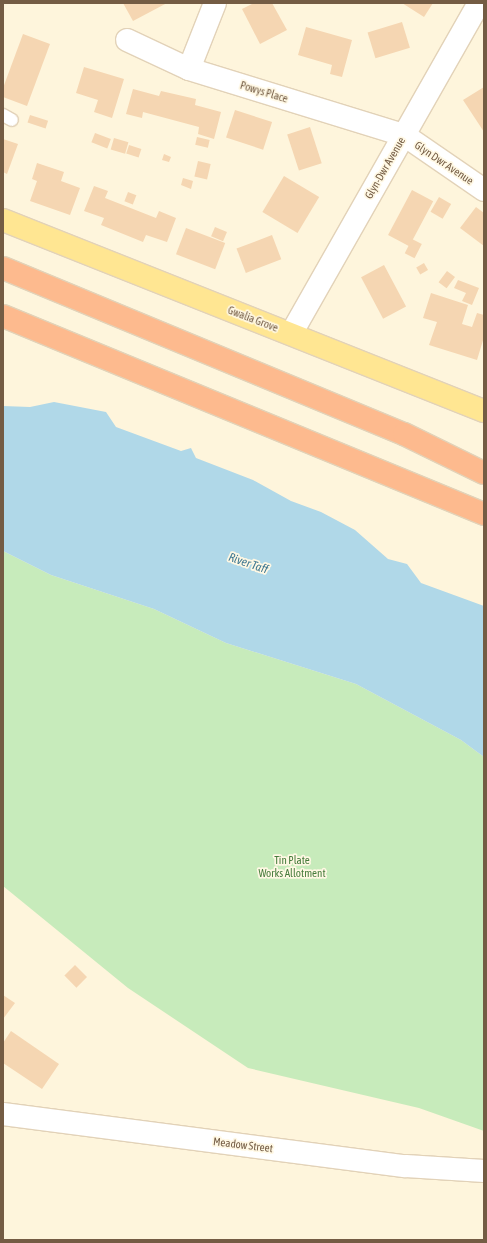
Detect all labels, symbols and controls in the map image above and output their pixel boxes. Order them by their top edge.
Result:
street label: Powys Place [238,78,290,106]
street label: Glyn-Dwr Avenue [362,135,408,201]
street label: Glyn Dwr Avenue [412,139,476,187]
street label: Gwalia Grove [226,303,280,335]
water label: River Taff [226,551,270,577]
park label: Tin Plate Works Allotment [258,854,326,880]
street label: Meadow Street [212,1135,274,1155]

